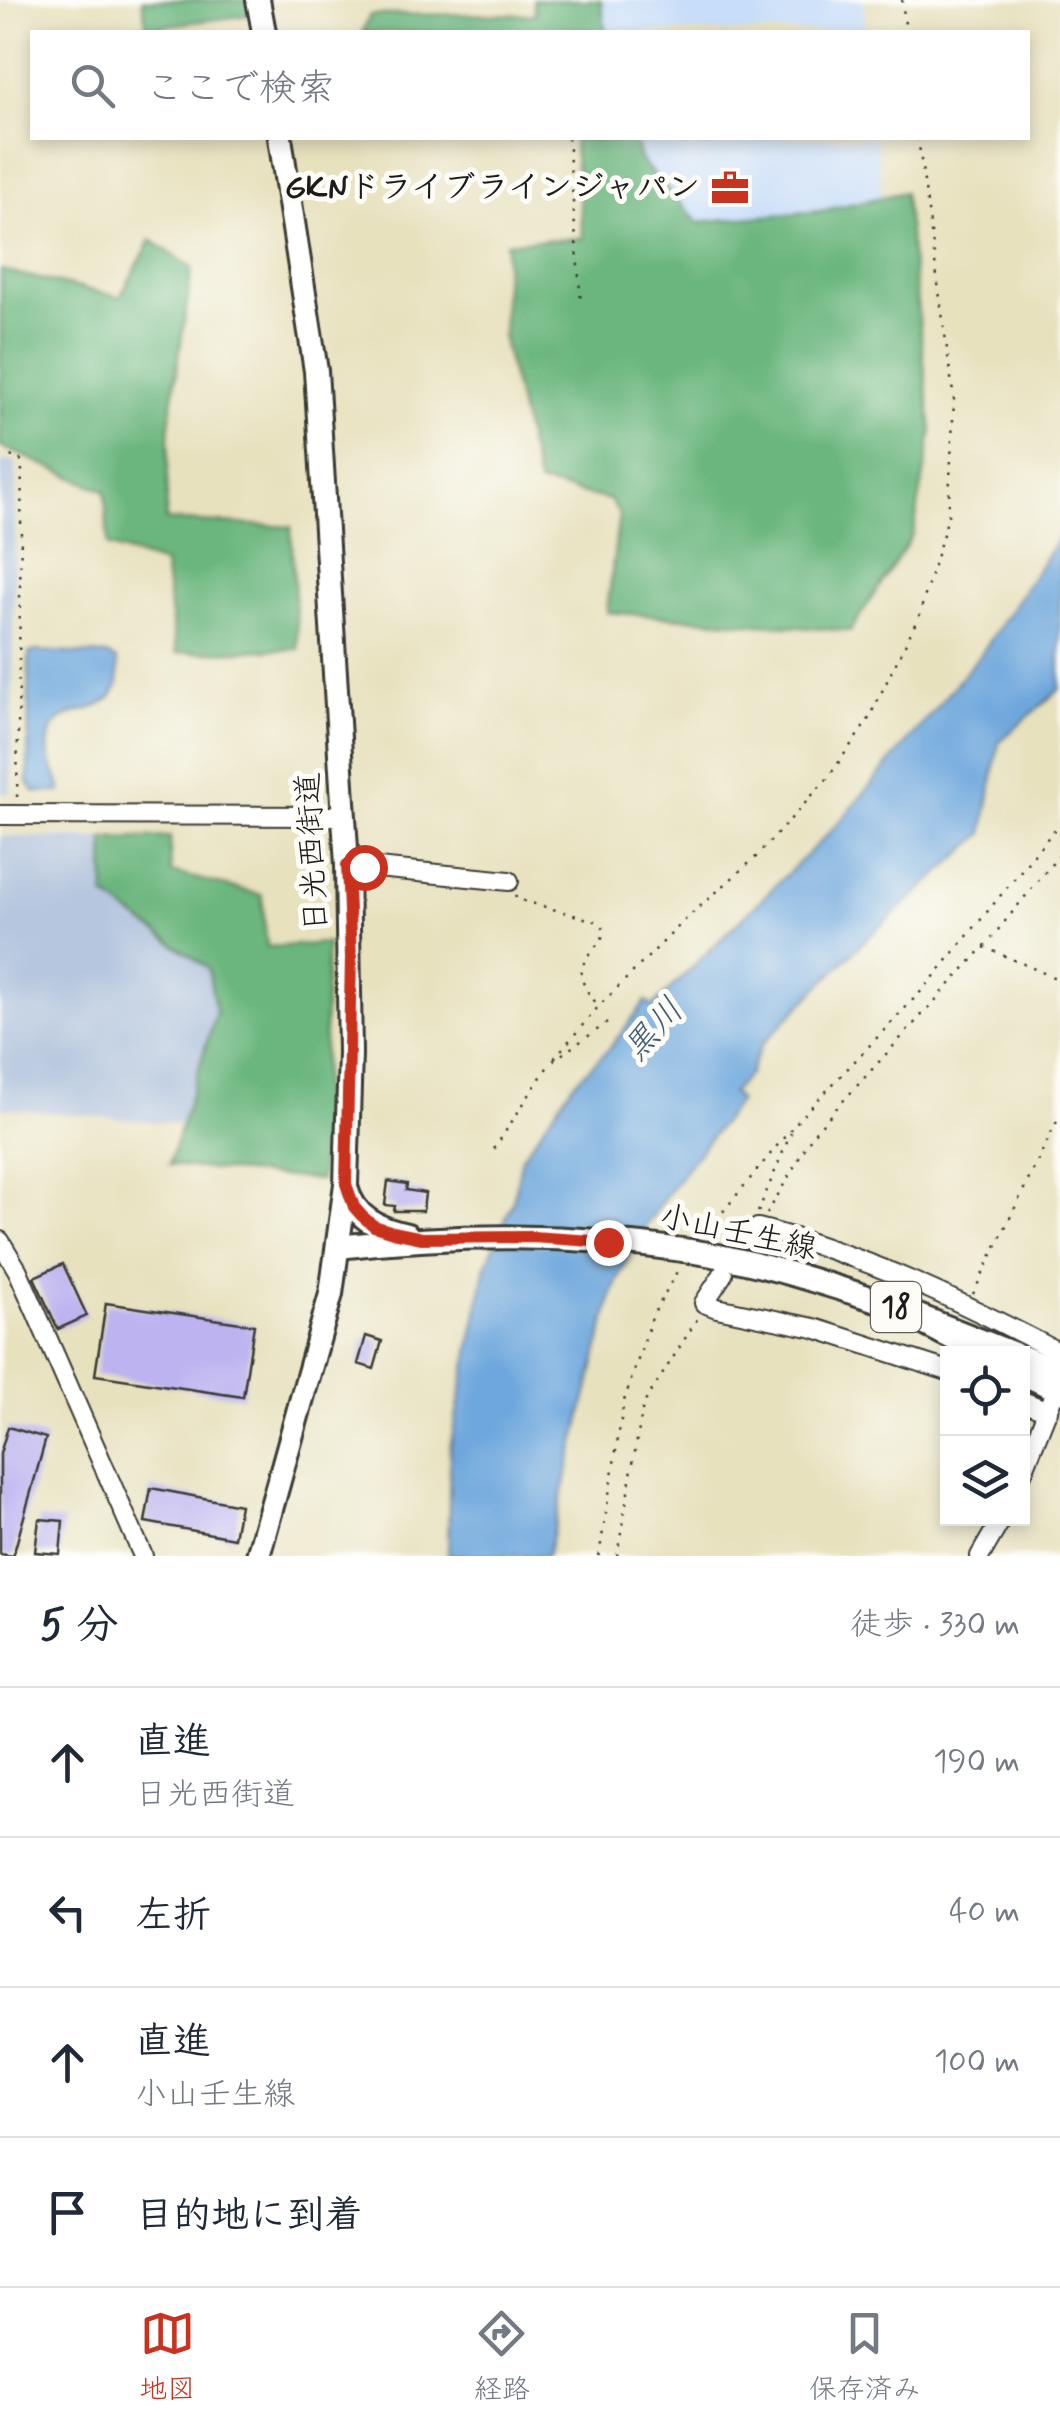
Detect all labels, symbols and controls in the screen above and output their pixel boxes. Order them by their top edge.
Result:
search box [30,30,1030,140]
icon: search [65,58,120,113]
text: ここで検索 [145,65,335,114]
place label: GKNドライブラインジャパン [285,167,700,209]
office icon: GKNドライブラインジャパン [709,167,751,209]
street label: 日光西街道 [288,771,338,933]
route start [342,845,388,891]
water label: 黒川 [613,989,695,1071]
street label: 小山壬生線 [655,1196,821,1270]
route end [586,1220,632,1266]
road number: 18 [871,1282,921,1332]
map controls [940,1346,1030,1526]
button: locate [940,1346,1030,1436]
button: layers [940,1436,1030,1526]
text: 5 分 [40,1599,119,1654]
text: 徒歩 · 330 m [850,1604,1020,1646]
text: 直進 [135,1718,211,1767]
icon: ahead [40,1735,95,1790]
text: 190 m [933,1741,1020,1783]
text: 日光西街道 [135,1774,295,1816]
icon: left [40,1885,95,1940]
text: 40 m [949,1891,1020,1933]
text: 左折 [135,1892,211,1941]
text: 直進 [135,2018,211,2067]
icon: ahead [40,2035,95,2090]
text: 100 m [934,2041,1020,2083]
text: 小山壬生線 [135,2074,295,2116]
icon: arrive [40,2185,95,2240]
text: 目的地に到着 [135,2192,363,2241]
tab: 地図 [139,2306,195,2409]
tab: 経路 [474,2306,530,2409]
tab: 保存済み [809,2306,921,2409]

